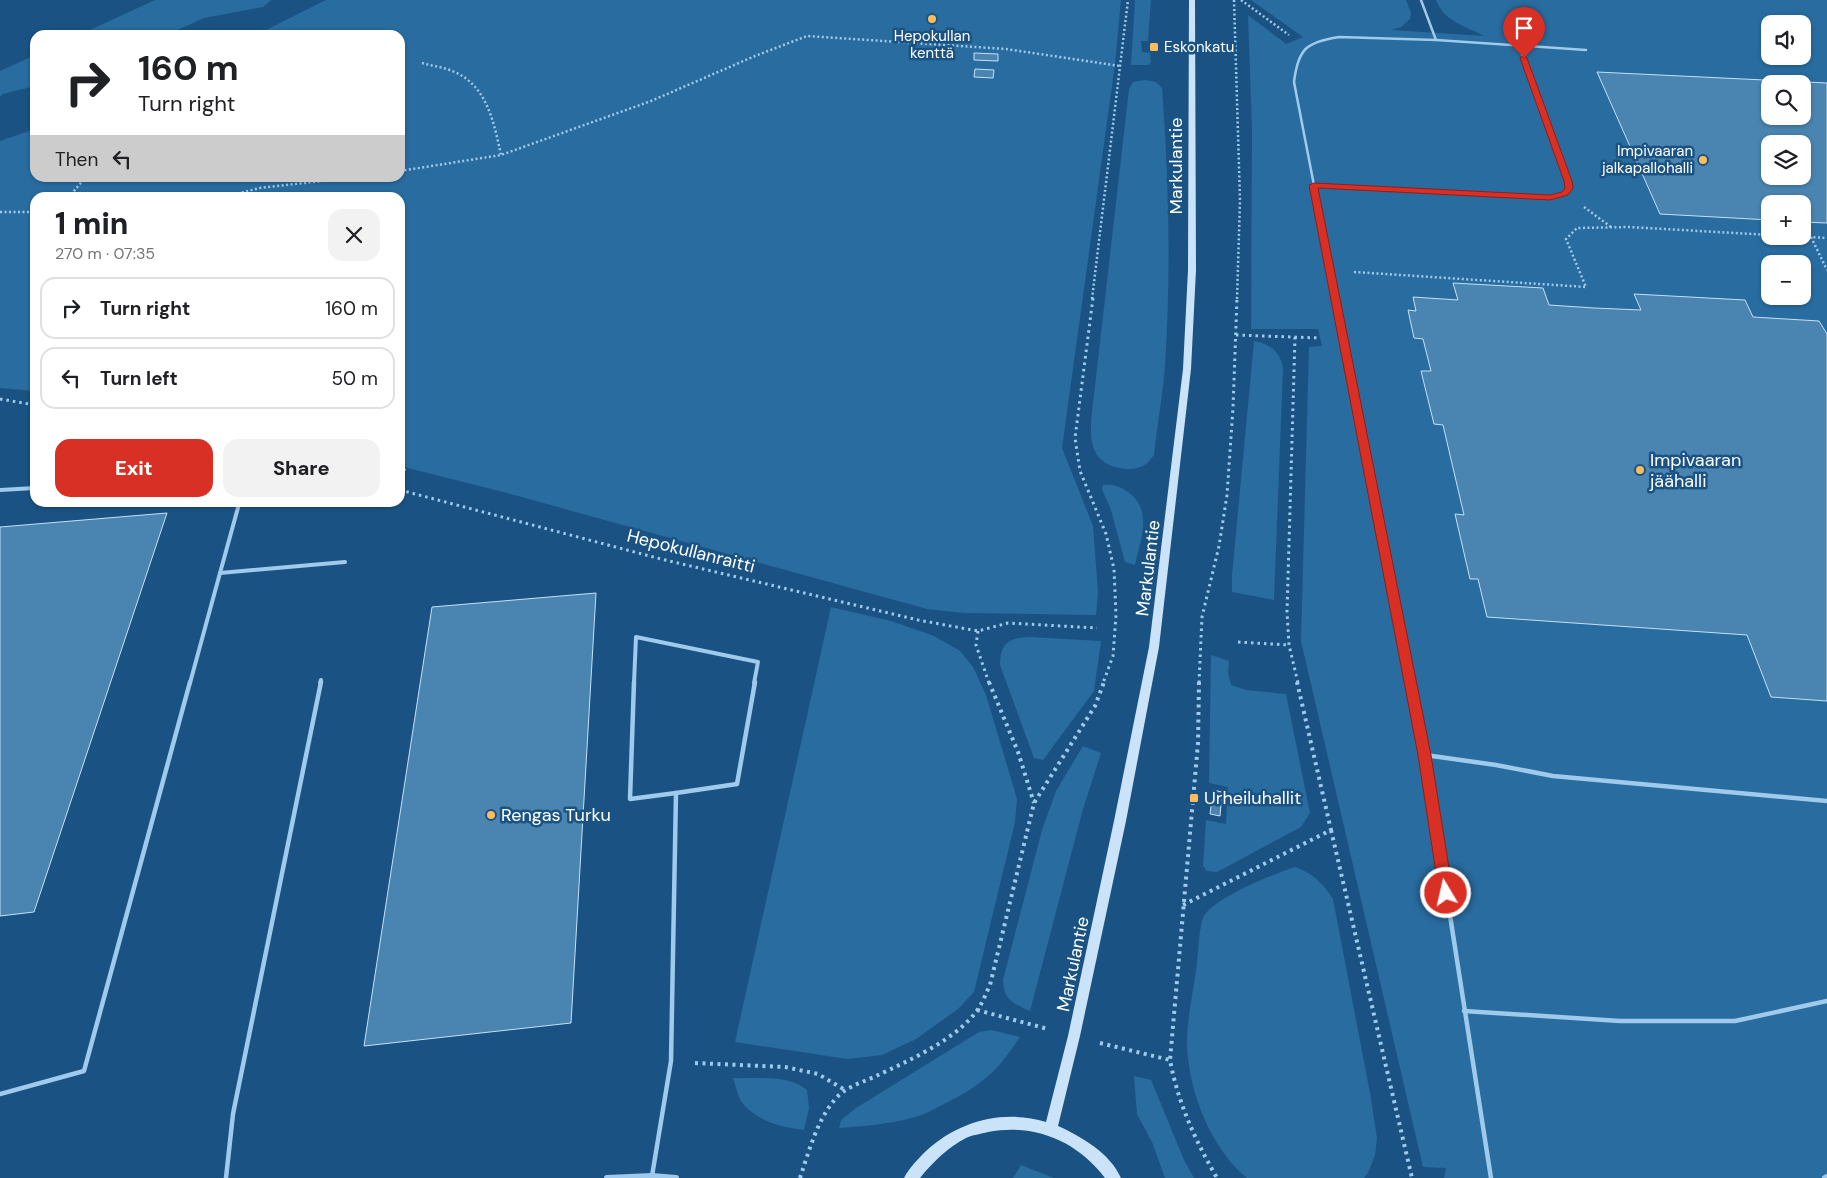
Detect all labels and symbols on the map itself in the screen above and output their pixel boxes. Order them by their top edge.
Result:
pin [1503,7,1545,58]
marker: Hepokullan kenttä [926,13,938,25]
place label: Hepokullan kenttä [894,26,970,63]
place label: Eskonkatu [1164,37,1234,57]
marker: Eskonkatu [1148,41,1160,53]
street label: Markulantie [1164,118,1188,214]
place label: Impivaaran jalkapallohalli [1601,141,1693,178]
marker: Impivaaran jalkapallohalli [1697,154,1709,166]
place label: Impivaaran jäähalli [1649,448,1741,493]
marker: Impivaaran jäähalli [1634,464,1646,476]
street label: Markulantie [1130,519,1166,617]
street label: Hepokullanraitti [624,523,758,579]
place label: Urheiluhallit [1204,786,1301,810]
marker: Urheiluhallit [1188,792,1200,804]
place label: Rengas Turku [501,803,611,827]
marker: Rengas Turku [485,809,497,821]
position arrow [1419,866,1471,918]
street label: Markulantie [1051,914,1095,1014]

